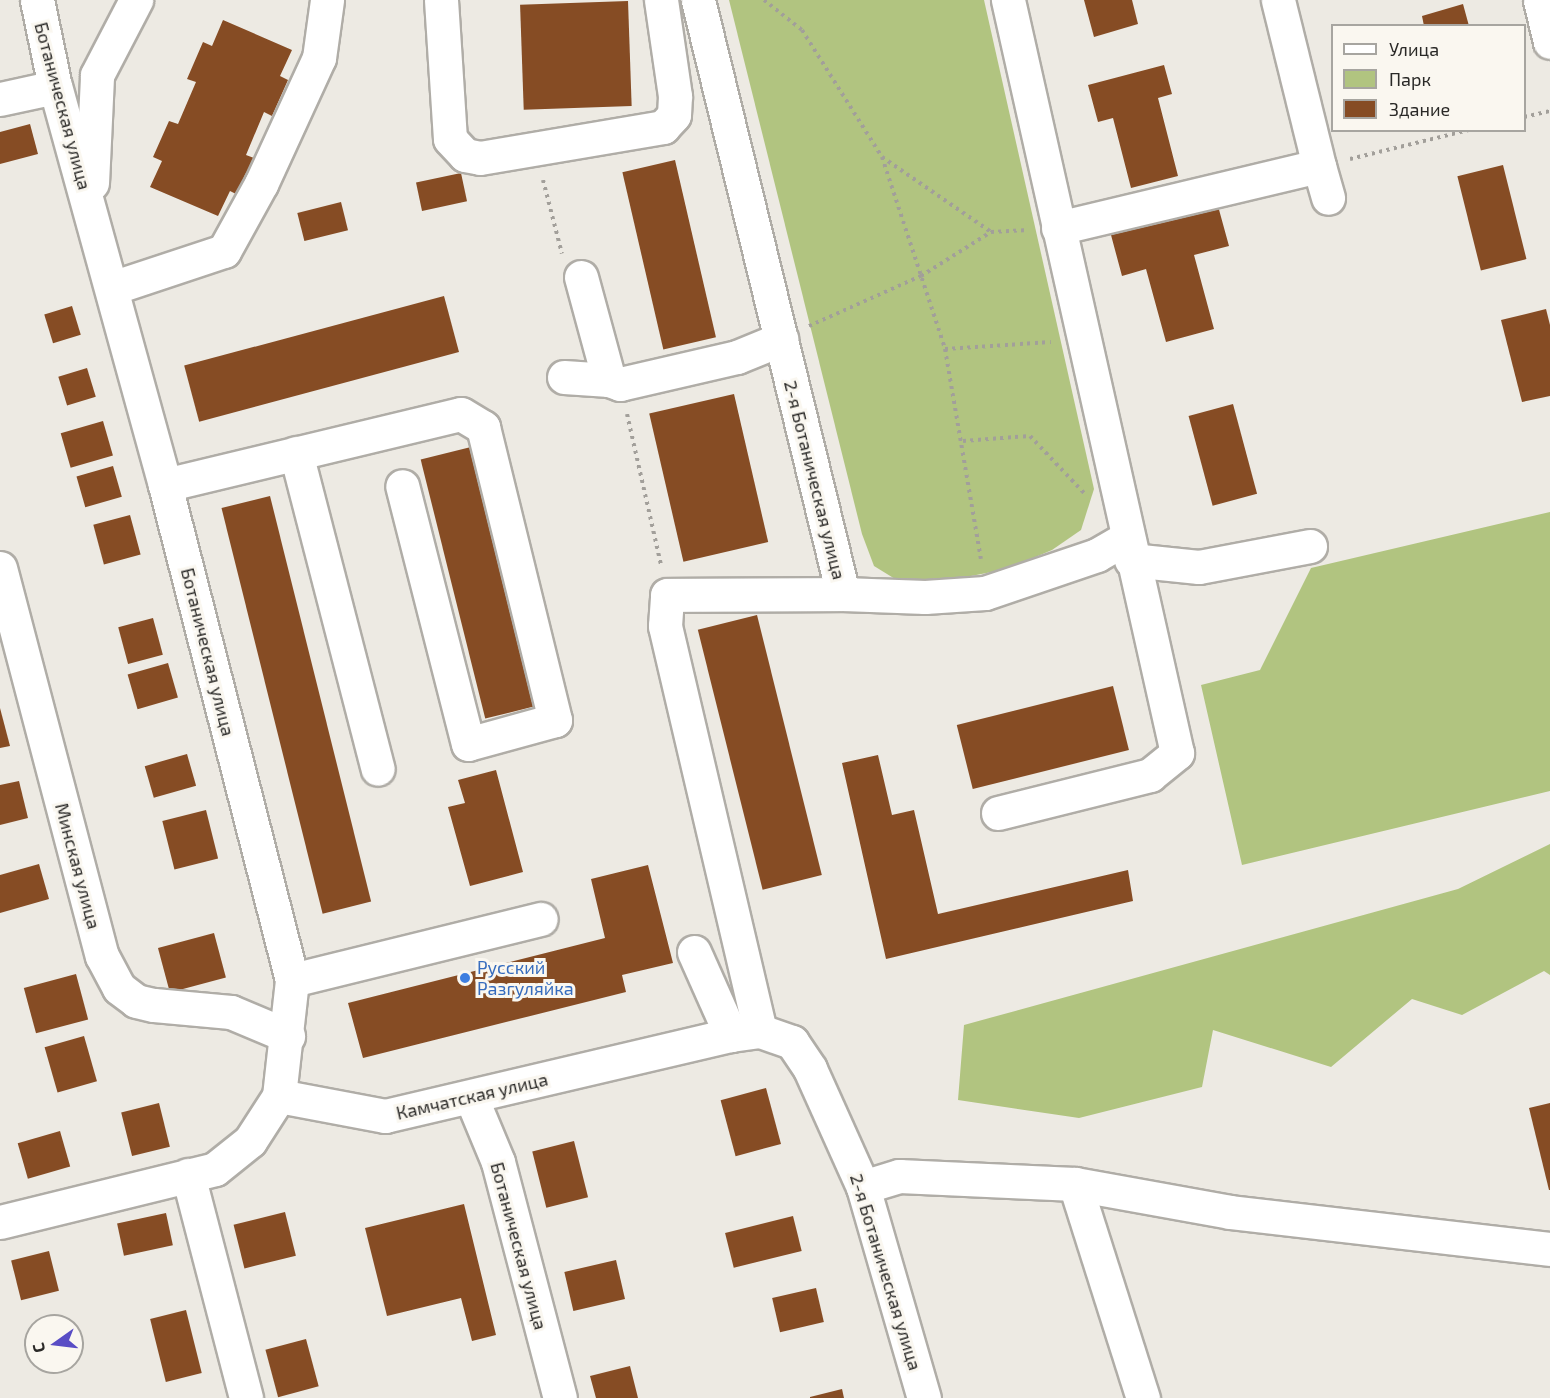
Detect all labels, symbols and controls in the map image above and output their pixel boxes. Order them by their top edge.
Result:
street label: Ботаническая улица [30,20,96,192]
legend [1331,24,1526,132]
text: Улица [1389,38,1439,60]
text: Парк [1389,68,1431,90]
text: Здание [1389,98,1450,120]
street label: 2-я Ботаническая улица [780,378,850,582]
street label: Ботаническая улица [177,566,239,738]
street label: Минская улица [51,801,105,931]
place label: Русский Разгуляйка [477,957,574,1000]
marker: Русский Разгуляйка [458,971,472,985]
street label: Камчатская улица [394,1068,550,1124]
street label: Ботаническая улица [486,1160,552,1332]
street label: 2-я Ботаническая улица [846,1171,926,1373]
north arrow [24,1314,84,1374]
text: С [28,1341,48,1355]

